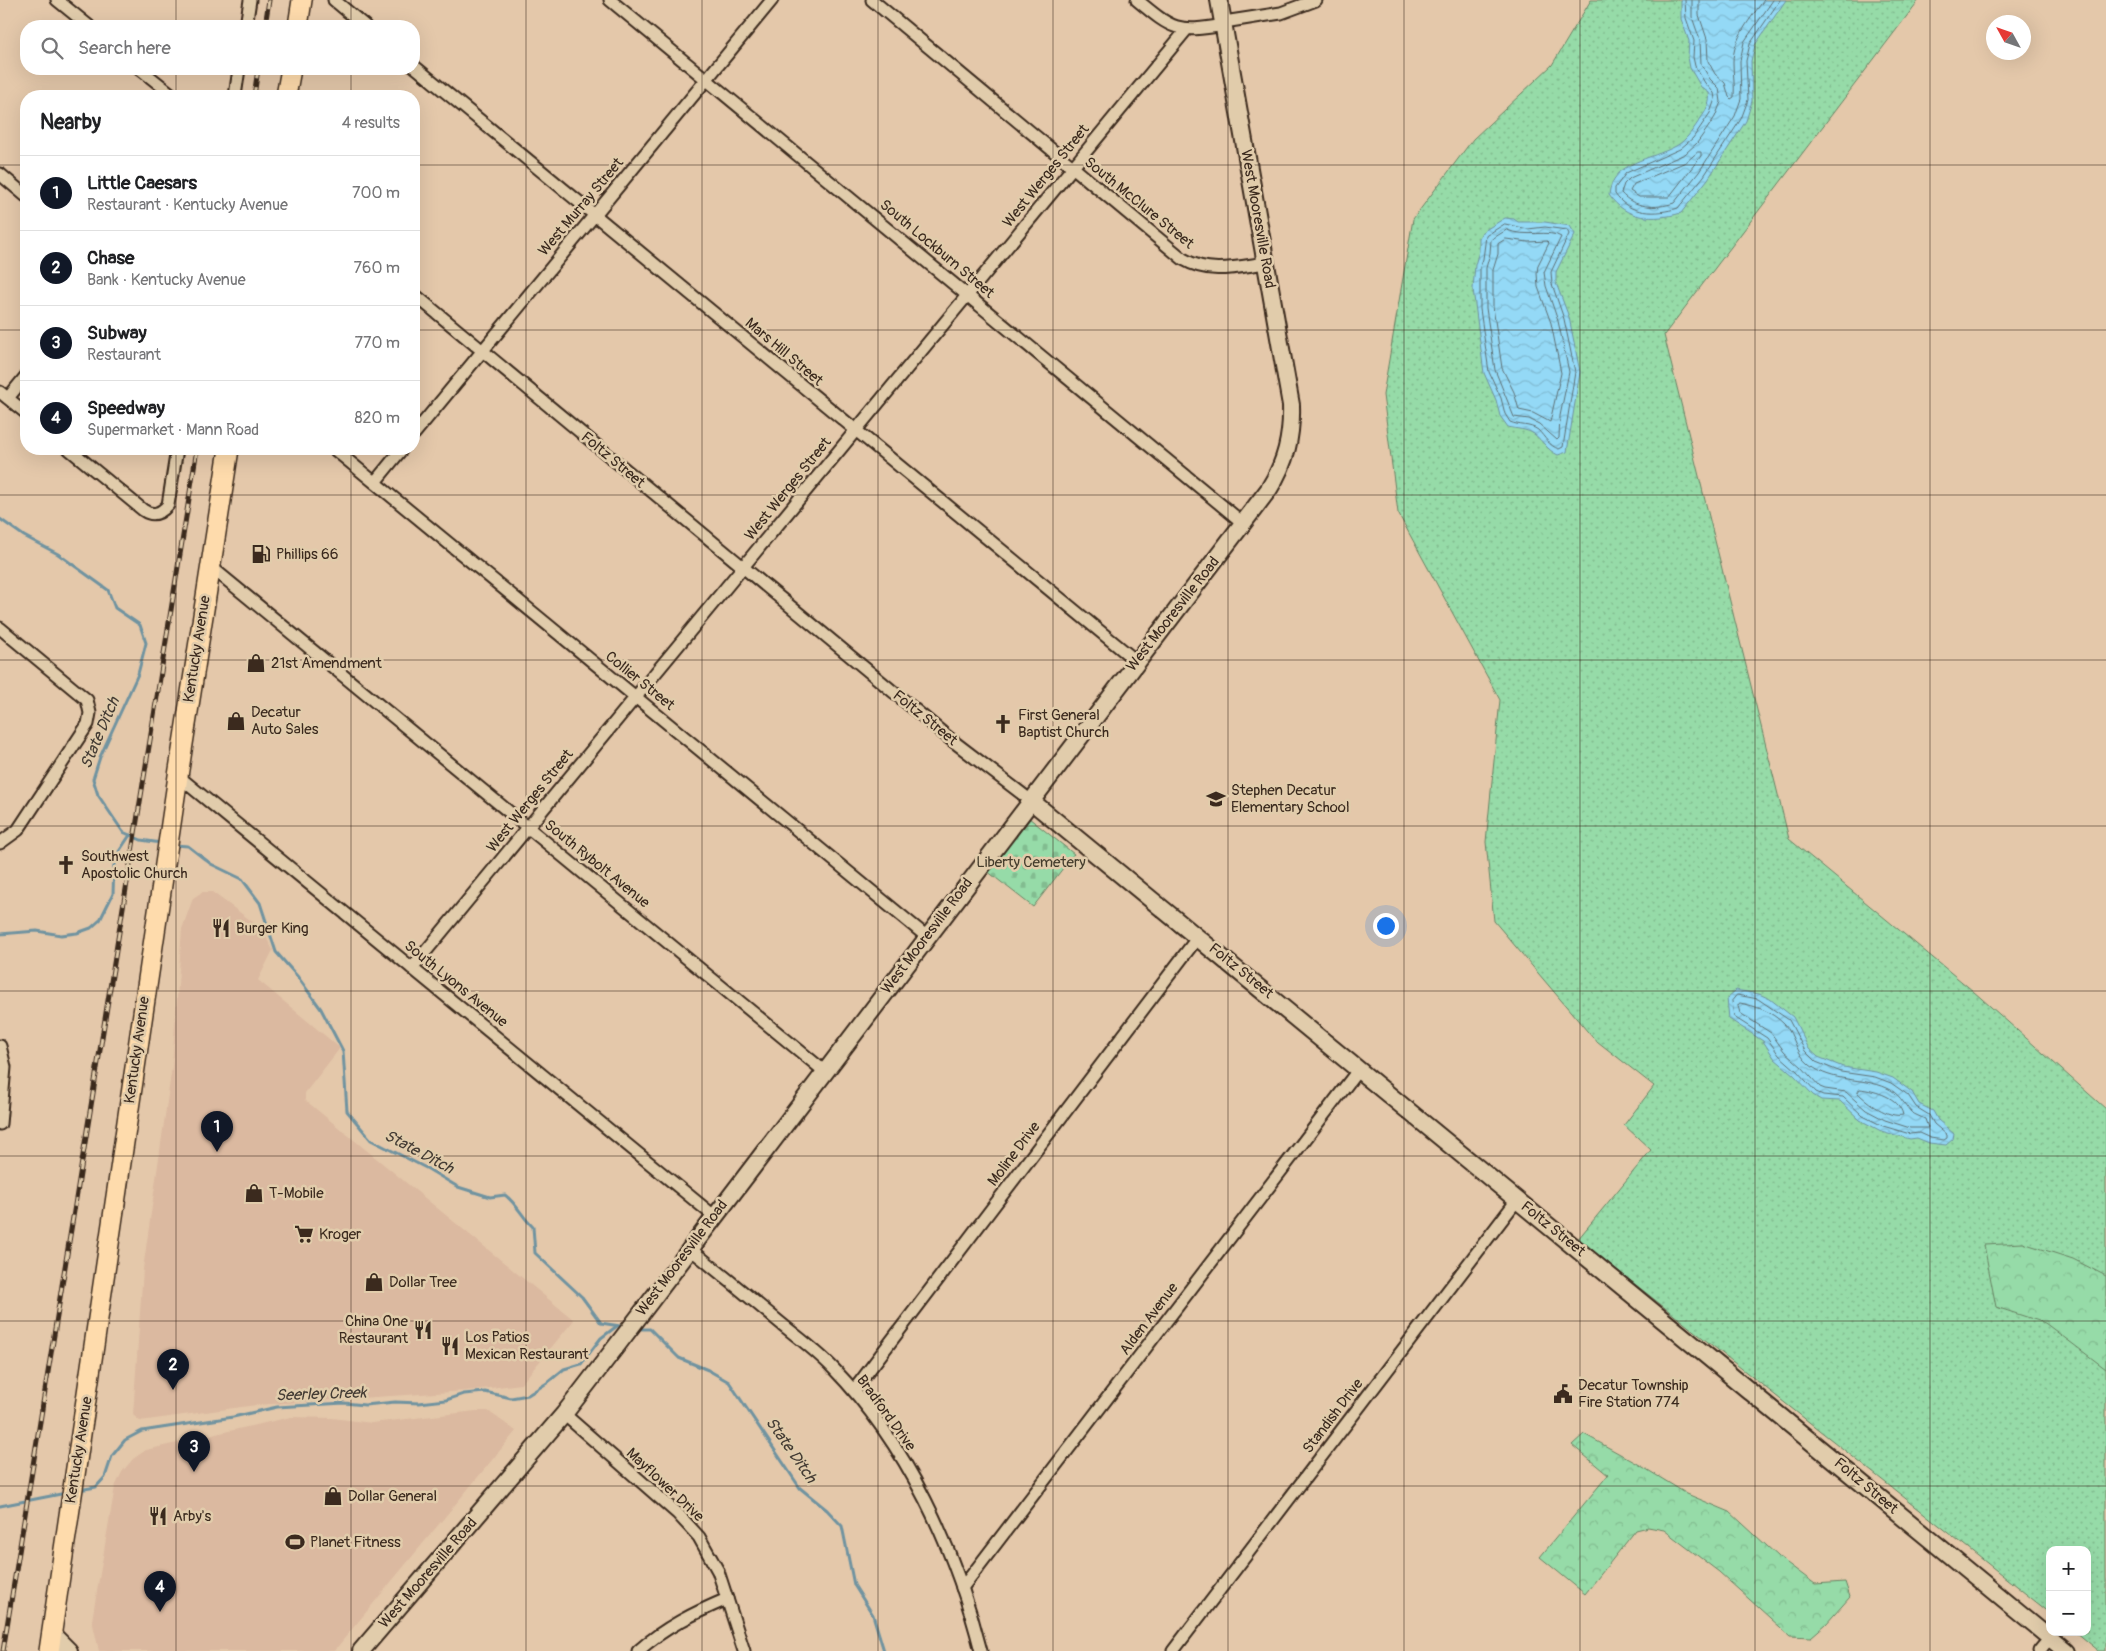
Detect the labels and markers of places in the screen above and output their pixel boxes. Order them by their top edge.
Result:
fuel station icon: Phillips 66 [250,543,272,565]
place label: Phillips 66 [276,545,338,564]
shop icon: 21st Amendment [245,652,267,674]
place label: 21st Amendment [271,654,383,673]
place label: Decatur Auto Sales [251,703,319,739]
place label: First General Baptist Church [1018,706,1109,742]
shop icon: Decatur Auto Sales [225,710,247,732]
church icon: First General Baptist Church [992,713,1014,735]
place label: Stephen Decatur Elementary School [1231,781,1350,817]
school or university icon: Stephen Decatur Elementary School [1205,788,1227,810]
place label: Southwest Apostolic Church [81,847,188,883]
church icon: Southwest Apostolic Church [55,854,77,876]
restaurant icon: Burger King [210,917,232,939]
place label: Burger King [236,919,309,938]
pin: 1 [201,1111,233,1152]
shop icon: T-Mobile [243,1182,265,1204]
place label: T-Mobile [269,1184,324,1203]
supermarket icon: Kroger [293,1223,315,1245]
place label: Kroger [319,1225,362,1244]
shop icon: Dollar Tree [363,1271,385,1293]
place label: Dollar Tree [389,1273,458,1292]
place label: China One Restaurant [339,1312,409,1348]
restaurant icon: China One Restaurant [412,1319,434,1341]
place label: Los Patios Mexican Restaurant [465,1328,590,1364]
restaurant icon: Los Patios Mexican Restaurant [439,1335,461,1357]
pin: 2 [157,1349,189,1390]
place label: Decatur Township Fire Station 774 [1578,1376,1689,1412]
public building icon: Decatur Township Fire Station 774 [1552,1383,1574,1405]
pin: 3 [178,1431,210,1472]
shop icon: Dollar General [322,1485,344,1507]
place label: Dollar General [348,1487,437,1506]
restaurant icon: Arby's [147,1505,169,1527]
place label: Arby's [173,1507,212,1526]
sports icon: Planet Fitness [284,1531,306,1553]
place label: Planet Fitness [310,1533,401,1552]
pin: 4 [144,1571,176,1612]

